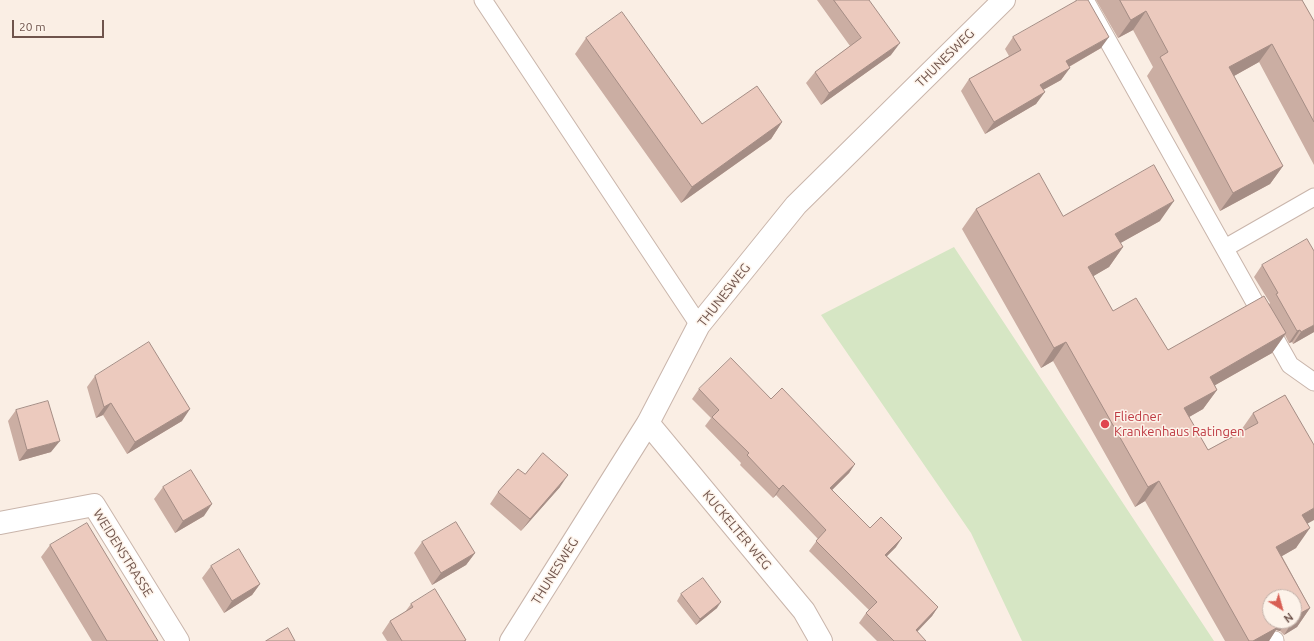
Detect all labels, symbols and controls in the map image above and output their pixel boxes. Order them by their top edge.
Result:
scale bar [14,12,106,38]
text: 20 m [19,20,46,33]
street label: THUNESWEG [913,26,977,90]
street label: THUNESWEG [694,260,754,330]
place label: Fliedner Krankenhaus Ratingen [1114,409,1245,440]
marker: Fliedner Krankenhaus Ratingen [1099,418,1111,430]
street label: KUCKELTER WEG [699,487,775,573]
street label: WEIDENSTRASSE [90,506,156,600]
street label: THUNESWEG [528,535,582,607]
north arrow [1262,589,1302,629]
text: N [1282,611,1296,625]

